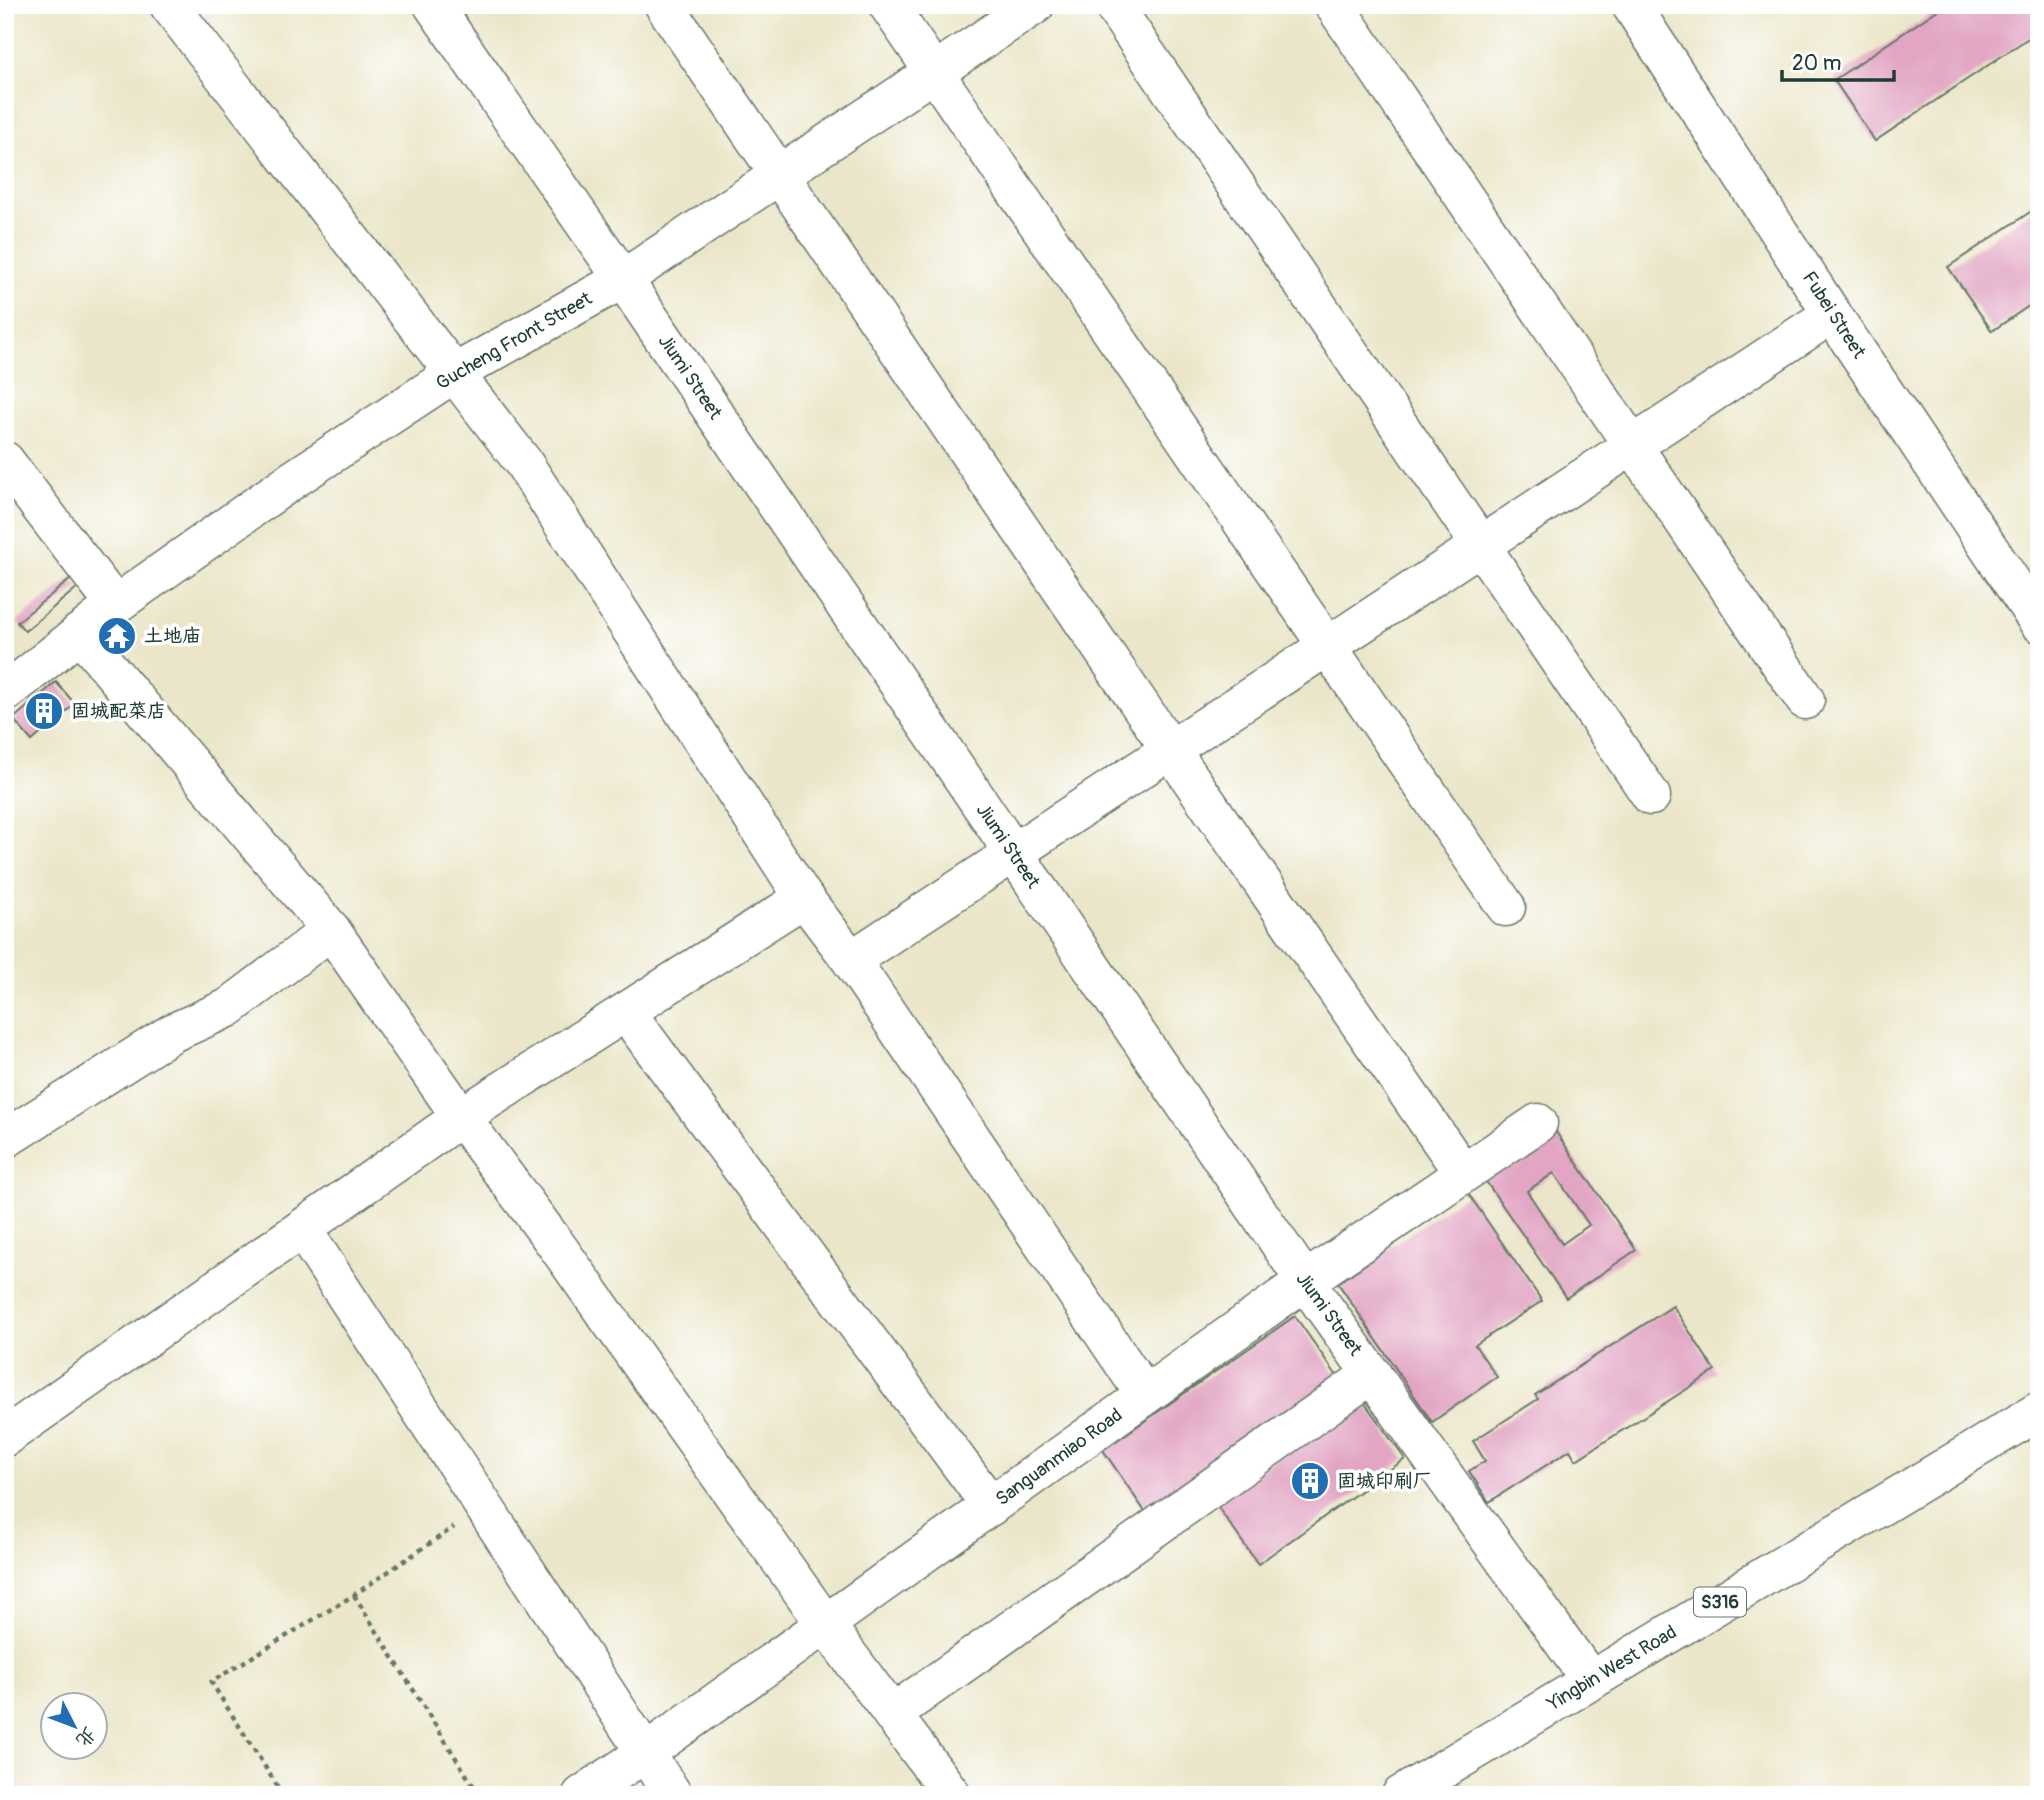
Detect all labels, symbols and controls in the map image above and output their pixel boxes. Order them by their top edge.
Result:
scale bar [1782,38,1894,82]
text: 20 m [1792,50,1841,77]
street label: Fubei Street [1797,267,1871,363]
street label: Gucheng Front Street [432,286,596,395]
street label: Jiumi Street [653,330,727,424]
temple icon: 土地庙 [96,615,138,657]
place label: 土地庙 [144,624,201,648]
building icon: 固城配菜店 [23,690,65,732]
place label: 固城配菜店 [71,699,166,723]
street label: Jiumi Street [971,799,1045,893]
street label: Jiumi Street [1291,1268,1368,1361]
street label: Sanguanmiao Road [991,1403,1127,1511]
building icon: 固城印刷厂 [1289,1460,1331,1502]
place label: 固城印刷厂 [1337,1469,1432,1493]
road number: S316 [1694,1588,1746,1616]
street label: Yingbin West Road [1542,1620,1681,1717]
north arrow [38,1692,108,1762]
text: 北 [71,1722,101,1752]

